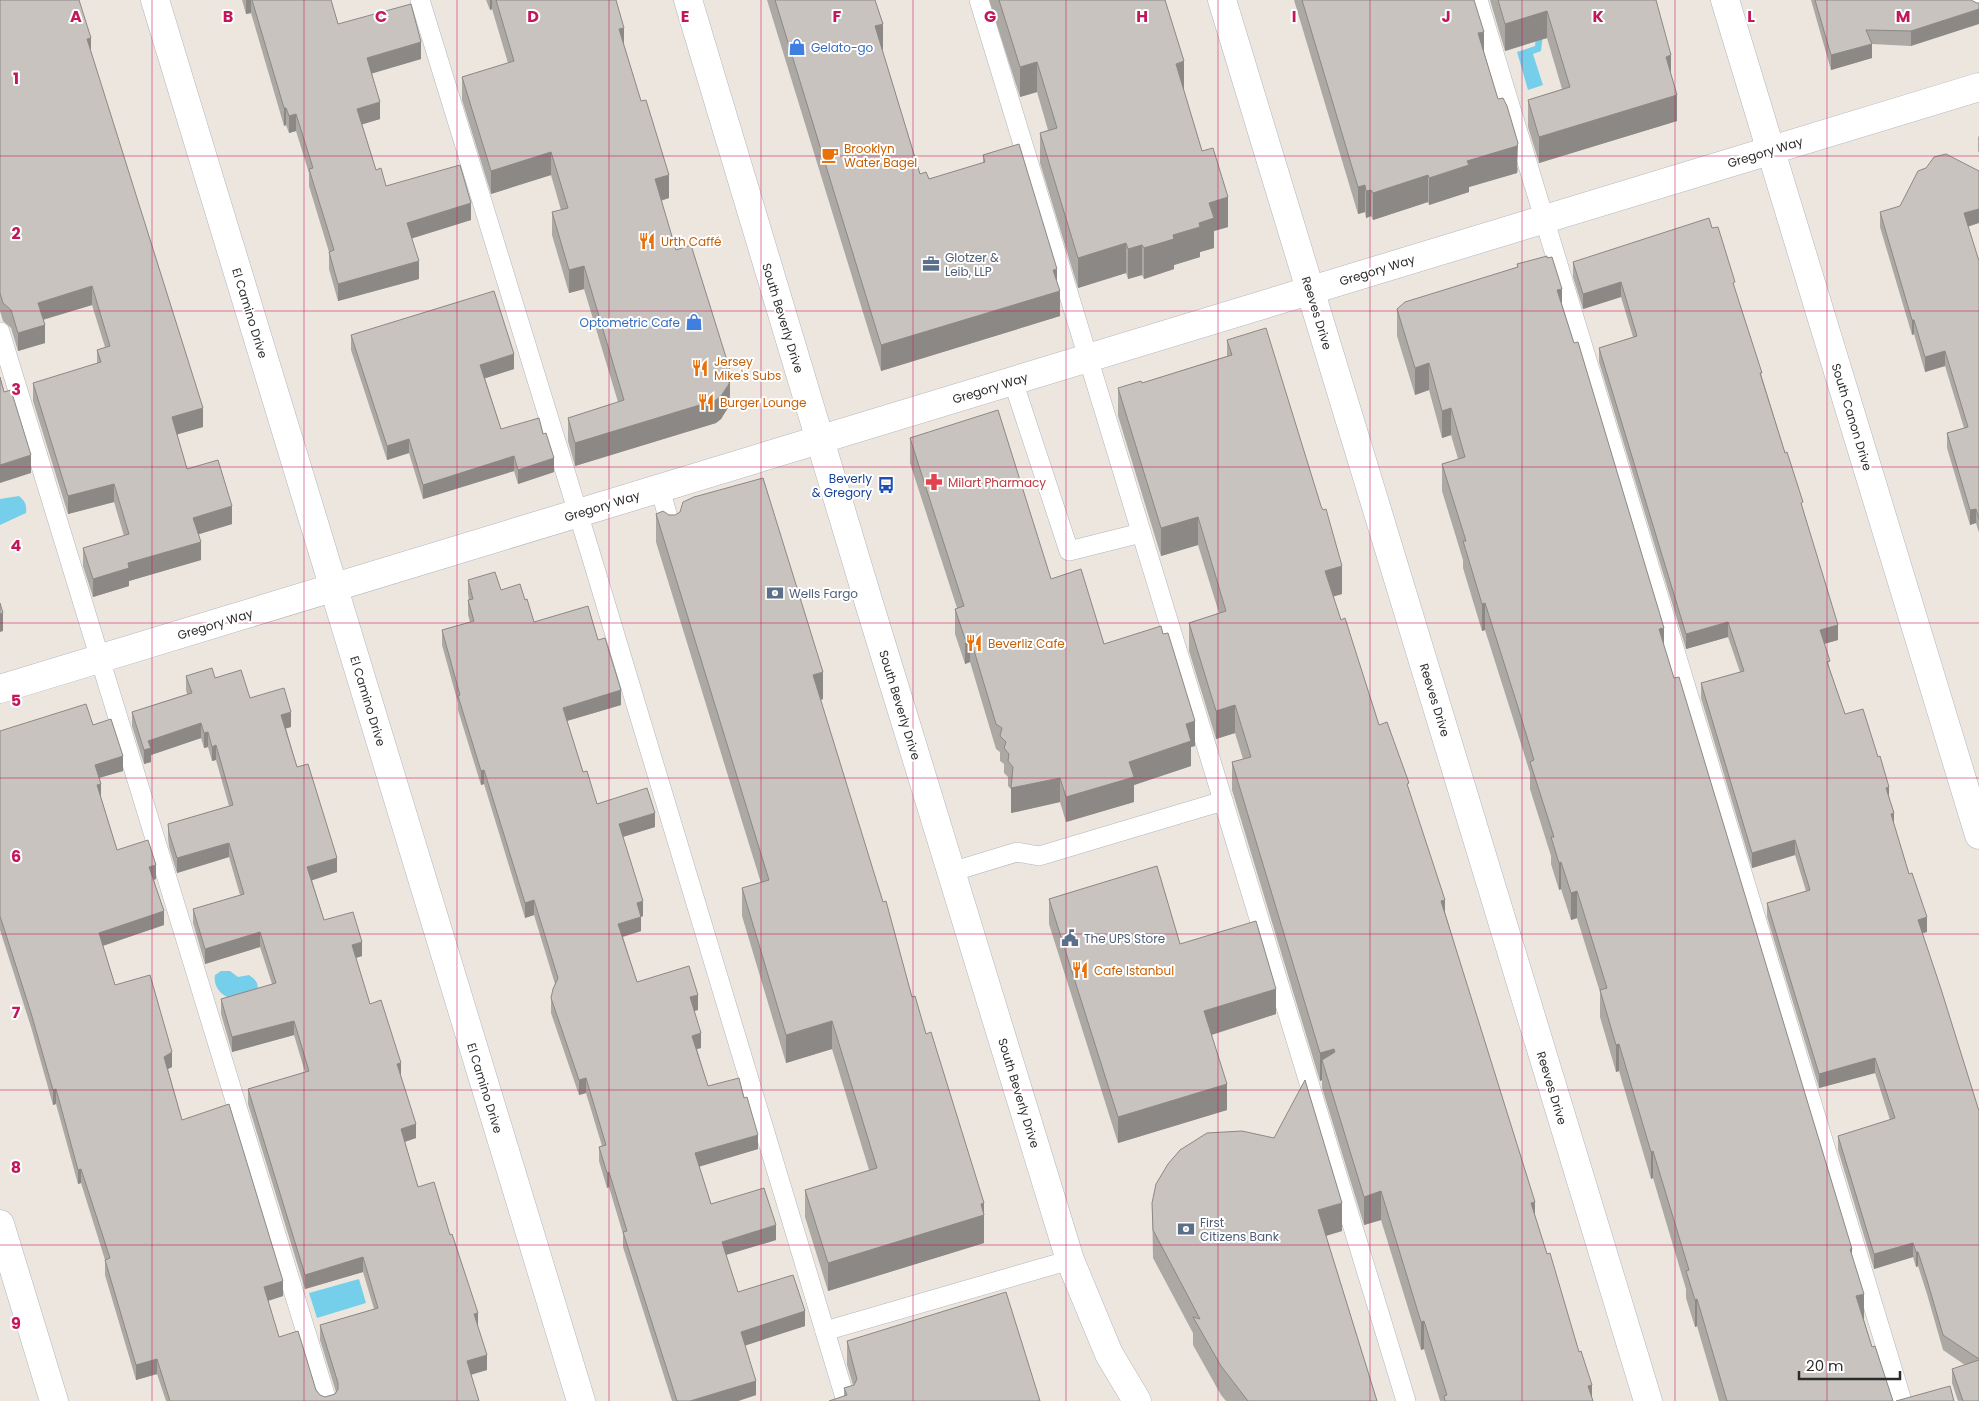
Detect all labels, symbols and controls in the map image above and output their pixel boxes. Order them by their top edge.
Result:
text: A [70,5,82,28]
text: B [223,5,233,28]
text: C [375,5,387,28]
text: D [527,5,539,28]
text: E [681,5,689,28]
text: F [833,5,842,28]
text: G [984,5,996,28]
text: H [1136,5,1148,28]
text: I [1292,5,1296,28]
text: J [1441,5,1451,28]
text: K [1592,5,1604,28]
text: L [1747,5,1755,28]
text: M [1896,5,1910,28]
shop icon: Gelato-go [787,37,807,57]
place label: Gelato-go [811,39,874,56]
text: 1 [13,67,19,90]
street label: Gregory Way [1725,132,1805,172]
place label: Brooklyn Water Bagel [844,140,917,171]
cafe icon: Brooklyn Water Bagel [820,145,840,165]
text: 2 [11,222,21,245]
restaurant icon: Urth Caffé [637,231,657,251]
place label: Urth Caffé [661,233,722,250]
place label: Glotzer & Leib, LLP [945,249,999,280]
street label: Gregory Way [1337,250,1417,290]
office icon: Glotzer & Leib, LLP [921,254,941,274]
street label: South Beverly Drive [758,261,808,375]
street label: El Camino Drive [228,266,272,360]
street label: Reeves Drive [1298,274,1336,352]
shop icon: Optometric Cafe [684,312,704,332]
place label: Optometric Cafe [580,314,680,331]
place label: Jersey Mike's Subs [714,353,781,384]
restaurant icon: Jersey Mike's Subs [690,358,710,378]
street label: South Canon Drive [1828,361,1876,473]
street label: Gregory Way [950,368,1030,408]
text: 3 [11,378,21,401]
restaurant icon: Burger Lounge [696,392,716,412]
place label: Burger Lounge [720,394,807,411]
place label: Beverly & Gregory [812,470,872,501]
pharmacy icon: Milart Pharmacy [924,472,944,492]
place label: Milart Pharmacy [948,474,1046,491]
bus stop icon: Beverly & Gregory [876,475,896,495]
street label: Gregory Way [562,486,642,526]
text: 4 [11,534,22,557]
bank icon: Wells Fargo [765,583,785,603]
place label: Wells Fargo [789,585,858,602]
street label: Gregory Way [175,604,255,644]
restaurant icon: Beverliz Cafe [964,633,984,653]
place label: Beverliz Cafe [988,635,1065,652]
street label: South Beverly Drive [875,648,925,762]
street label: El Camino Drive [346,654,390,748]
street label: Reeves Drive [1416,661,1454,739]
text: 5 [11,689,21,712]
text: 6 [11,845,21,868]
public building icon: The UPS Store [1060,928,1080,948]
place label: The UPS Store [1084,930,1165,947]
restaurant icon: Cafe Istanbul [1070,960,1090,980]
place label: Cafe Istanbul [1094,962,1174,979]
text: 7 [12,1001,21,1024]
street label: South Beverly Drive [994,1036,1044,1150]
street label: El Camino Drive [463,1041,507,1135]
street label: Reeves Drive [1533,1049,1571,1127]
text: 8 [11,1156,21,1179]
place label: First Citizens Bank [1200,1214,1280,1245]
bank icon: First Citizens Bank [1176,1219,1196,1239]
text: 9 [11,1312,21,1335]
scale bar [1799,1348,1900,1380]
text: 20 m [1806,1355,1844,1376]

